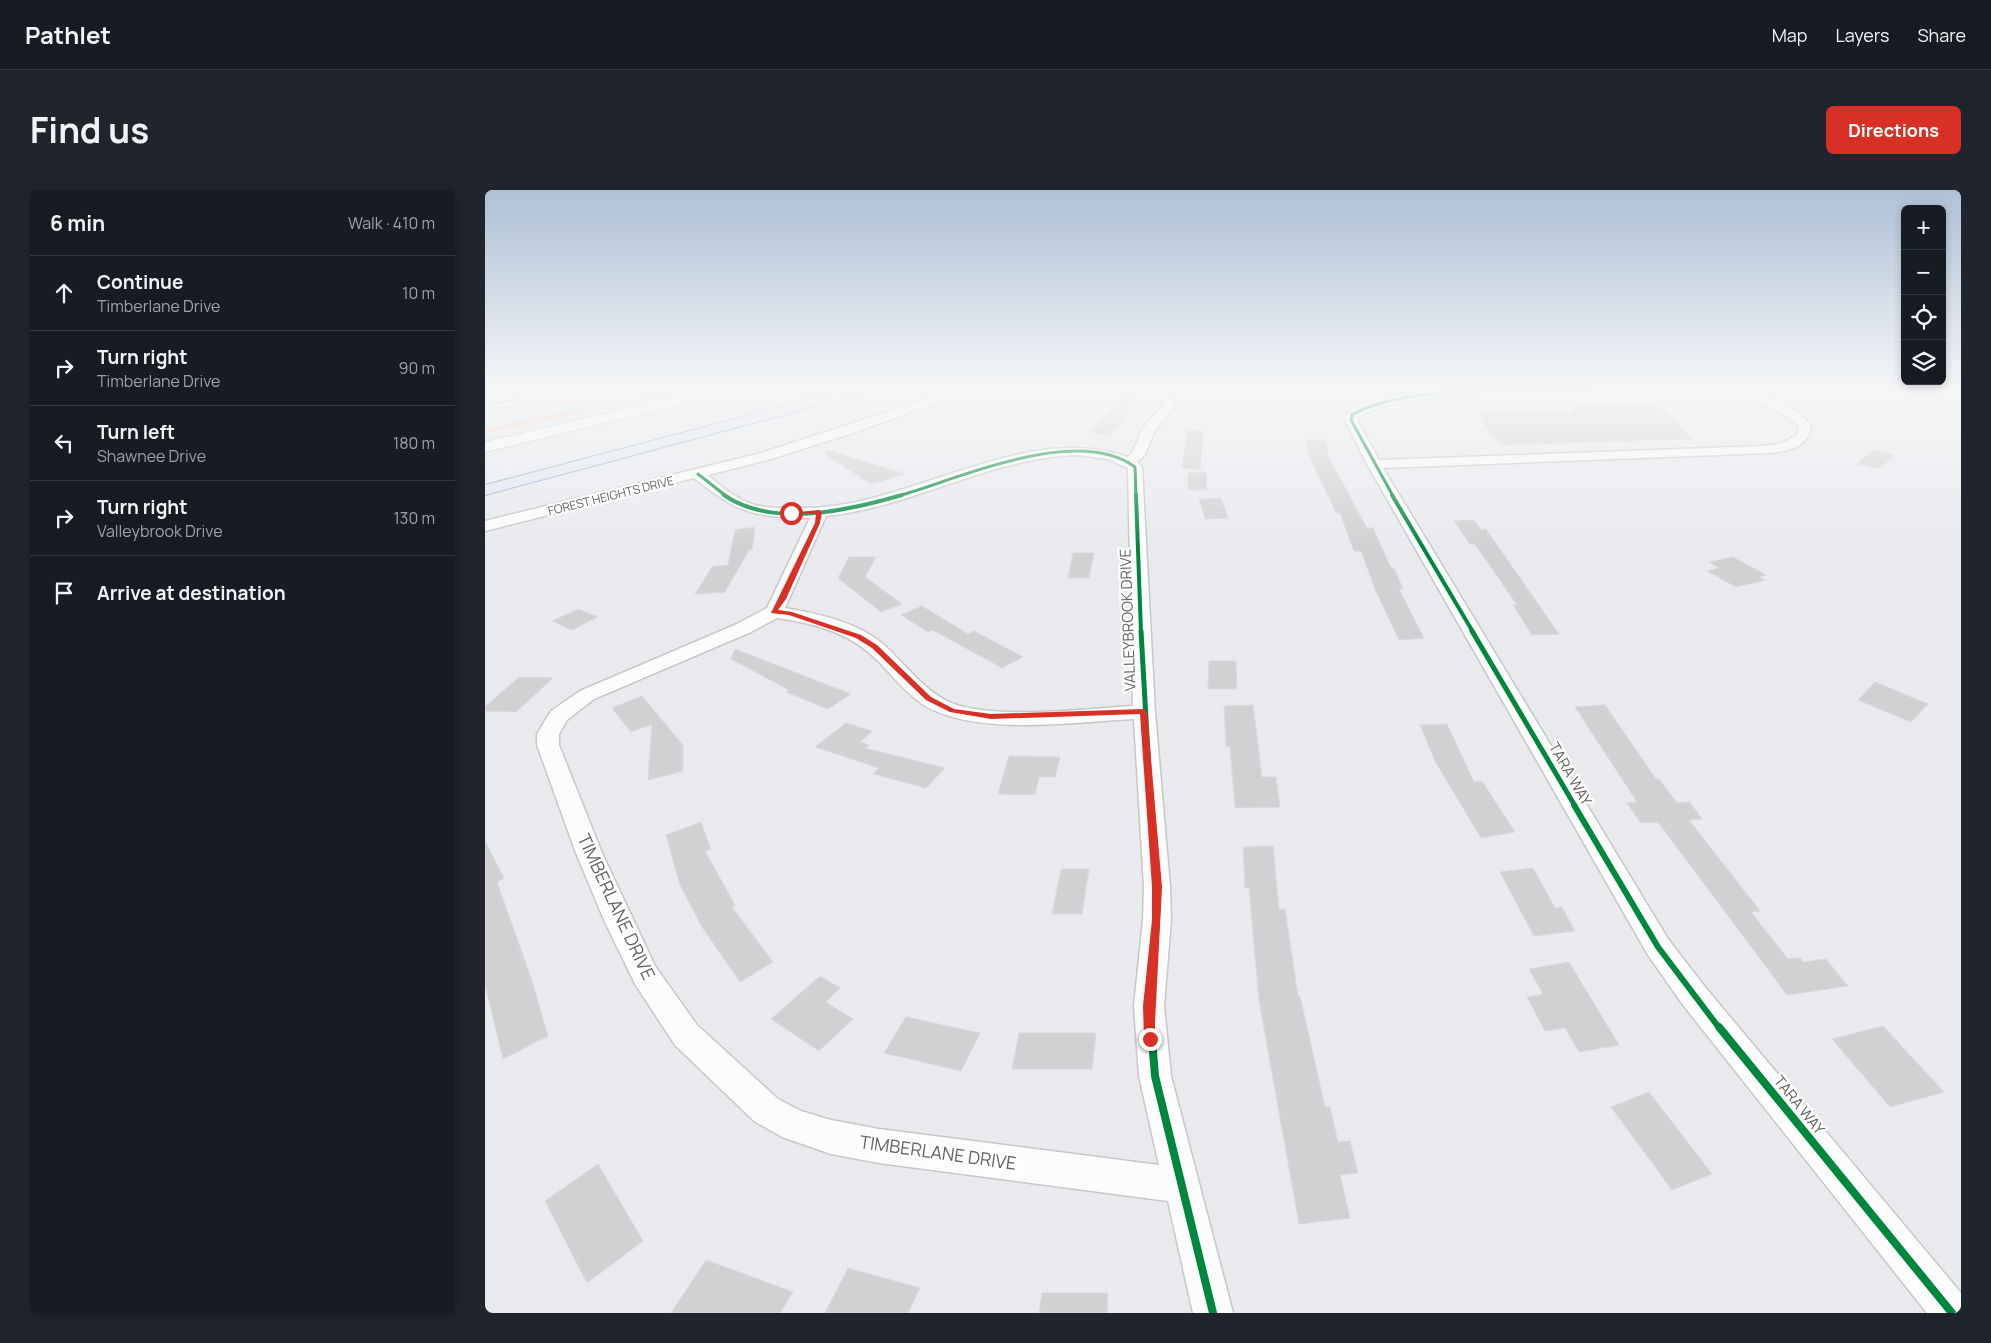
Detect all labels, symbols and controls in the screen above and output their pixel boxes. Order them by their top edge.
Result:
text: Pathlet [25,18,111,51]
text: Map [1772,23,1807,47]
text: Layers [1835,23,1889,47]
text: Share [1917,23,1966,47]
text: Find us [30,106,149,154]
button: Directions [1826,106,1961,154]
map controls [1901,205,1946,385]
button: + [1901,205,1946,250]
text: 6 min [50,209,105,237]
text: Walk · 410 m [348,212,435,234]
button: − [1901,250,1946,295]
text: Continue [97,269,183,295]
icon: ahead [50,279,78,307]
text: 10 m [402,282,435,304]
text: Timberlane Drive [97,295,220,317]
button: locate [1901,295,1946,340]
button: layers [1901,340,1946,385]
text: Turn right [97,344,187,370]
icon: right [50,354,78,382]
text: 90 m [399,357,435,379]
text: Timberlane Drive [97,370,220,392]
text: Turn left [97,419,175,445]
icon: left [50,429,78,457]
text: 180 m [393,432,435,454]
text: Shawnee Drive [97,445,206,467]
street label: FOREST HEIGHTS DRIVE [546,472,676,519]
text: Turn right [97,494,187,520]
route start [780,502,803,525]
icon: right [50,504,78,532]
text: 130 m [393,507,435,529]
text: Valleybrook Drive [97,520,222,542]
street label: VALLEYBROOK DRIVE [1115,549,1140,691]
icon: arrive [50,579,78,607]
text: Arrive at destination [97,580,286,606]
street label: TARA WAY [1544,738,1597,810]
street label: TIMBERLANE DRIVE [573,830,661,983]
route end [1139,1028,1162,1051]
street label: TARA WAY [1769,1071,1830,1139]
street label: TIMBERLANE DRIVE [858,1129,1018,1175]

